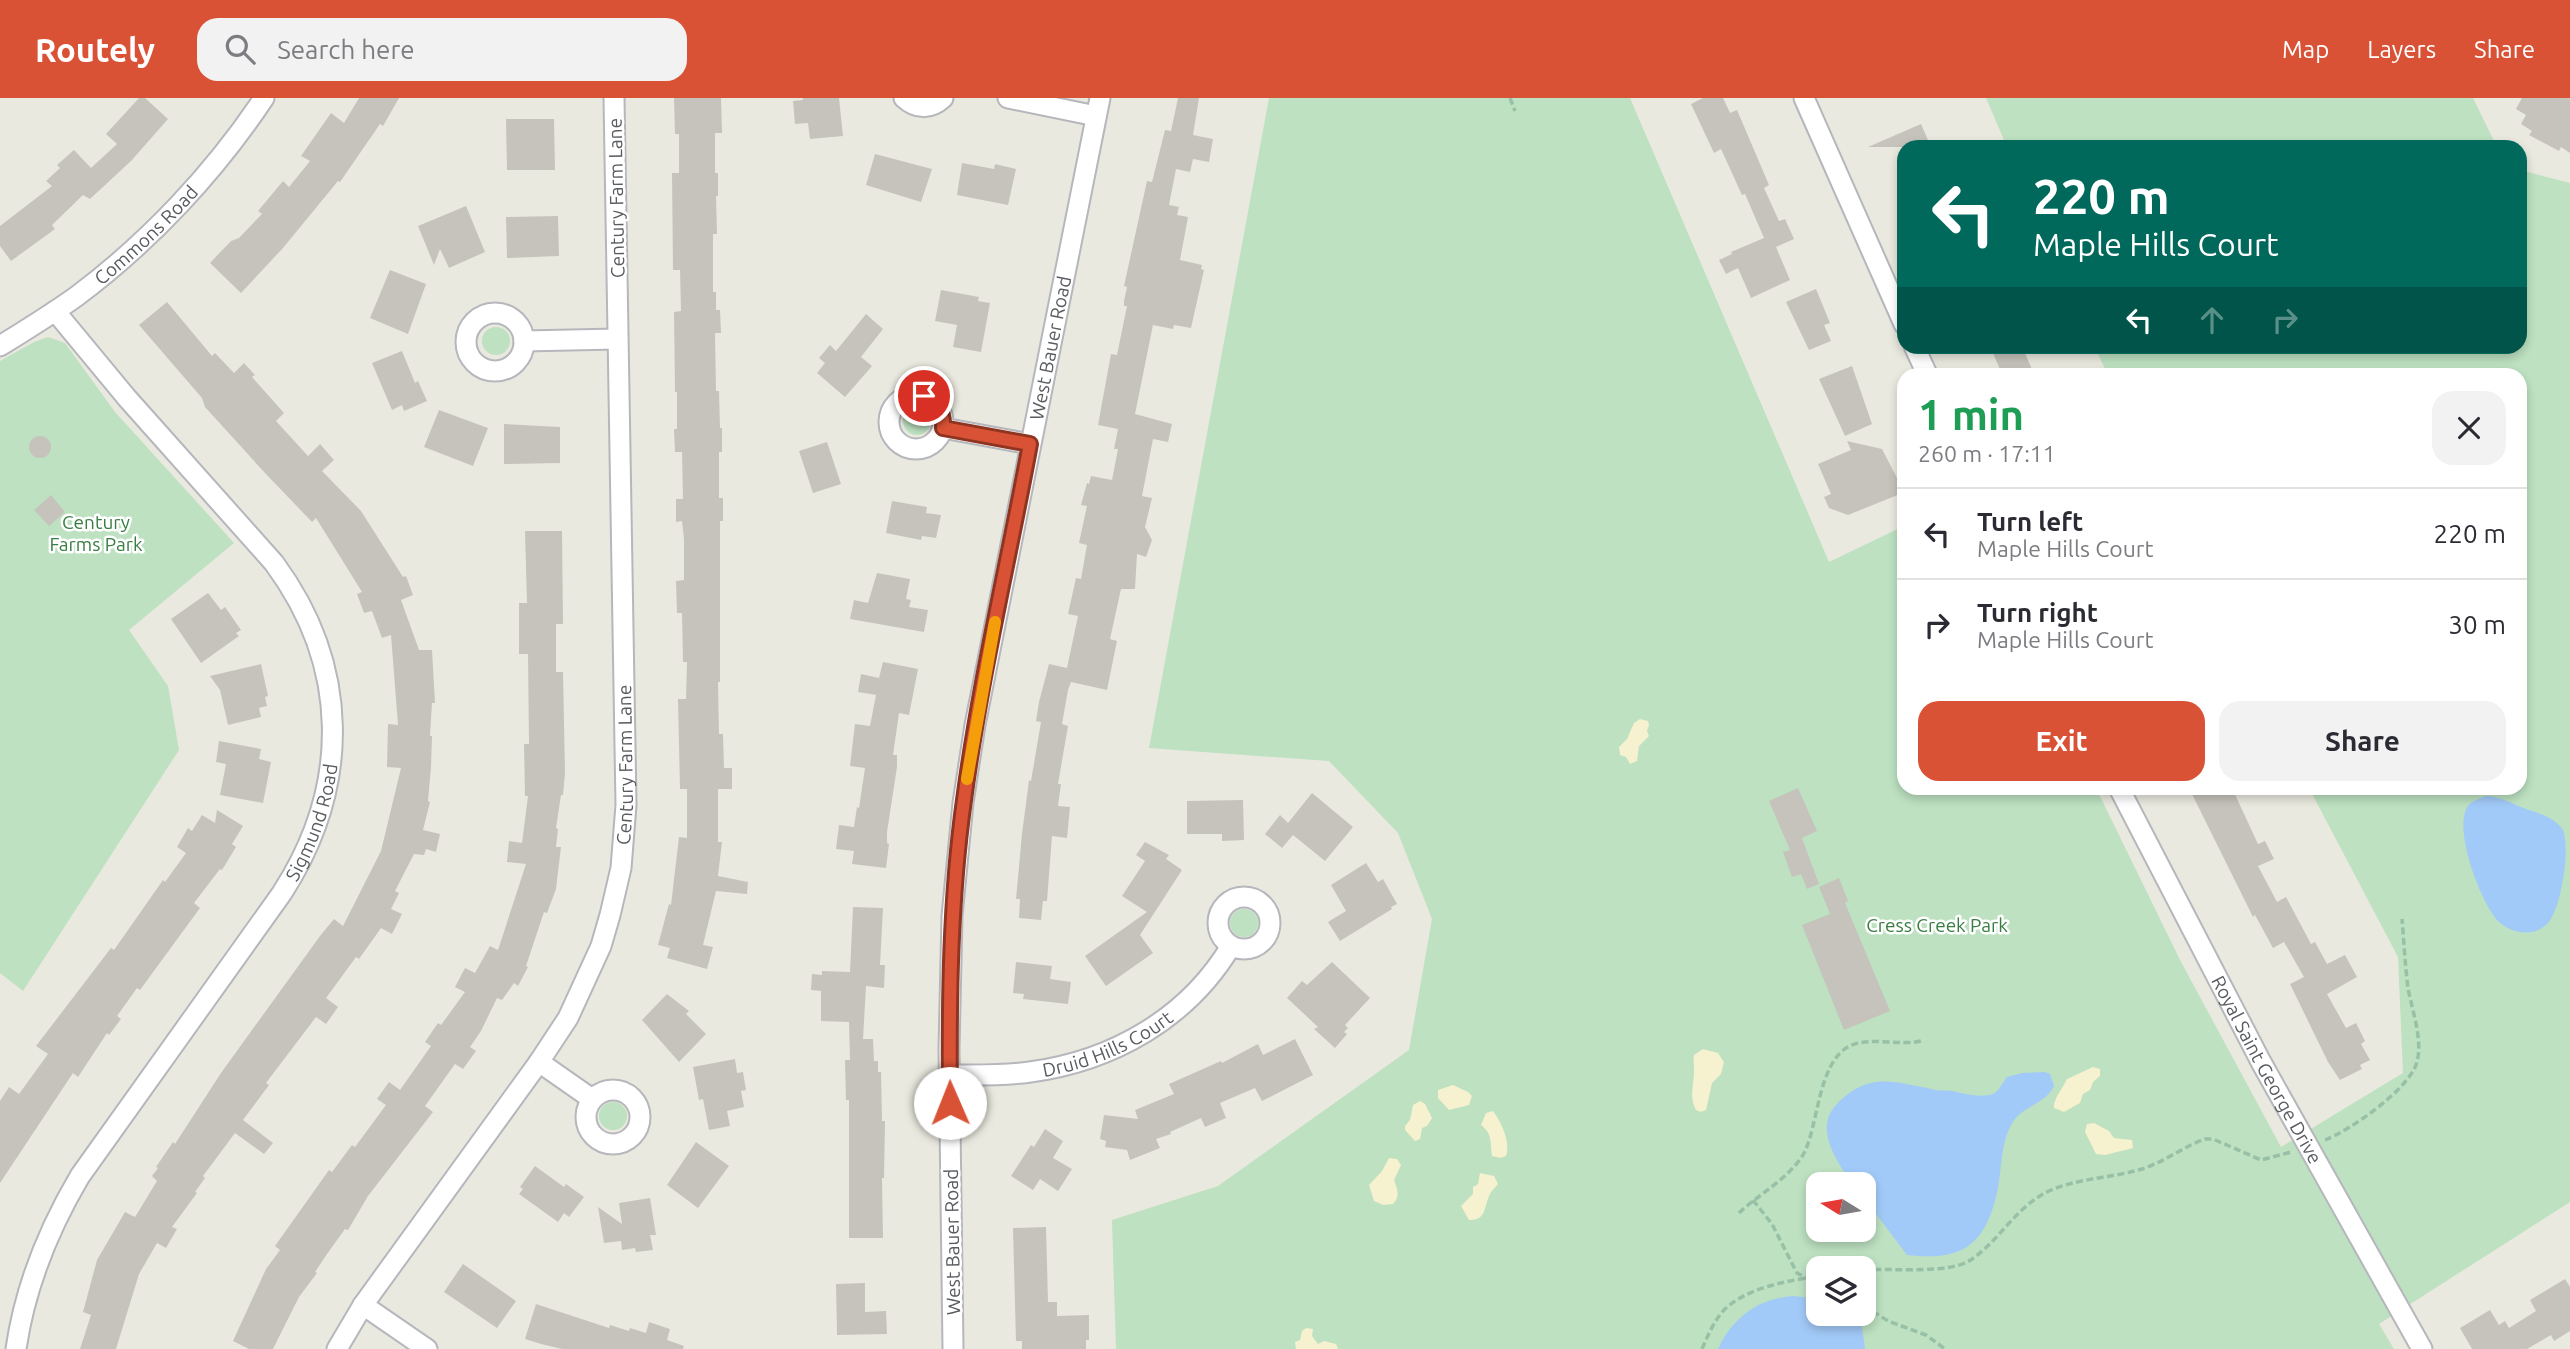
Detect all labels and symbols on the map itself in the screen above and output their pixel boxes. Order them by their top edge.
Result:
street label: Century Farm Lane [604,118,628,278]
street label: Commons Road [90,181,202,289]
street label: West Bauer Road [1025,274,1075,422]
pin [894,366,954,426]
park label: Century Farms Park [50,511,143,555]
street label: Century Farm Lane [612,684,637,846]
street label: Sigmund Road [281,762,341,885]
park label: Cress Creek Park [1866,914,2008,936]
street label: Royal Saint George Drive [2207,972,2327,1167]
street label: Druid Hills Court [1040,1006,1177,1081]
position arrow [913,1066,987,1140]
street label: West Bauer Road [940,1169,964,1315]
north arrow [1806,1172,1876,1242]

